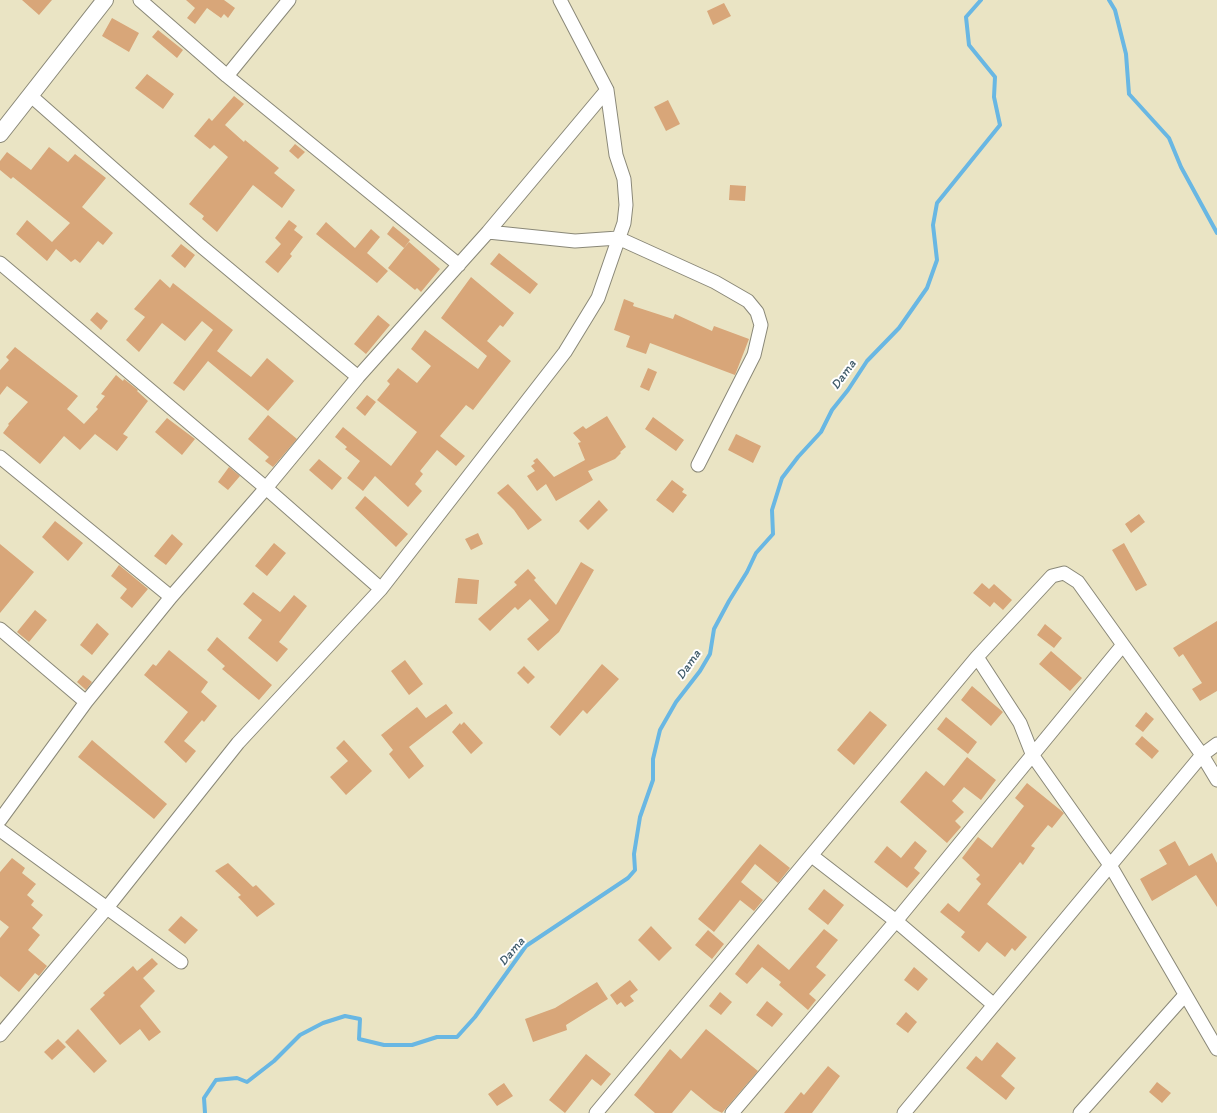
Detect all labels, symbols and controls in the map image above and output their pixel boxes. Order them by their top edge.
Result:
water label: Dama [828,357,860,393]
water label: Dama [673,647,705,683]
water label: Dama [496,934,528,970]

